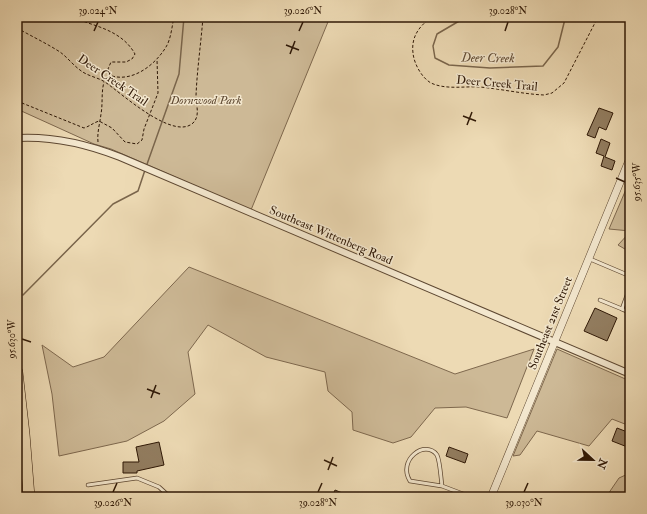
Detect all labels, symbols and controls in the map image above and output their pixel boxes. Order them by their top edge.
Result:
text: 39.024°N [79,5,118,17]
text: 39.026°N [284,5,322,17]
text: 39.028°N [489,5,527,17]
water label: Deer Creek [460,50,515,66]
street label: Deer Creek Trail [75,51,151,109]
street label: Deer Creek Trail [456,72,538,95]
park label: Dornwood Park [170,93,241,108]
text: 95.635°W [631,162,643,202]
street label: Southeast Wittenberg Road [267,203,395,268]
street label: Southeast 21st Street [525,274,576,372]
text: 95.630°W [6,319,18,360]
north arrow [573,440,613,480]
text: N [594,456,610,472]
text: 39.026°N [94,497,132,509]
text: 39.028°N [299,497,337,509]
text: 39.030°N [505,497,543,509]

